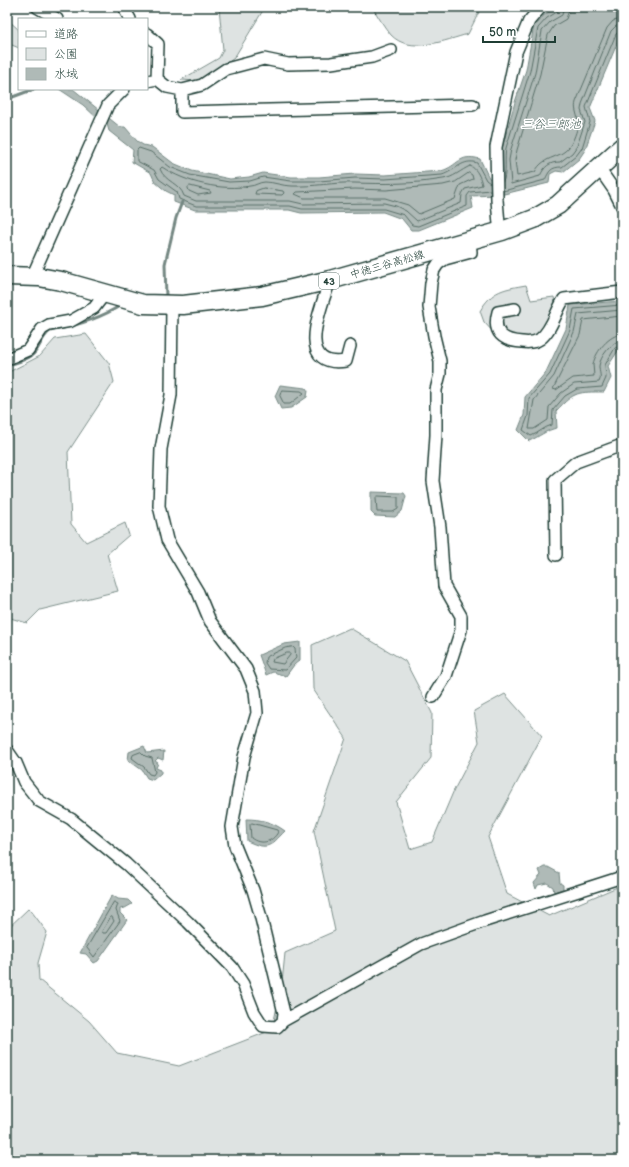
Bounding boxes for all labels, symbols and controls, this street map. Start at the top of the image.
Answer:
legend [18,18,148,90]
scale bar [483,18,555,44]
text: 50 m [489,25,516,40]
text: 道路 [54,27,78,42]
text: 公園 [54,47,78,62]
text: 水域 [54,67,78,82]
water label: 三谷三郎池 [521,117,582,132]
street label: 中徳三谷高松線 [348,248,426,281]
road number: 43 [319,273,339,289]

